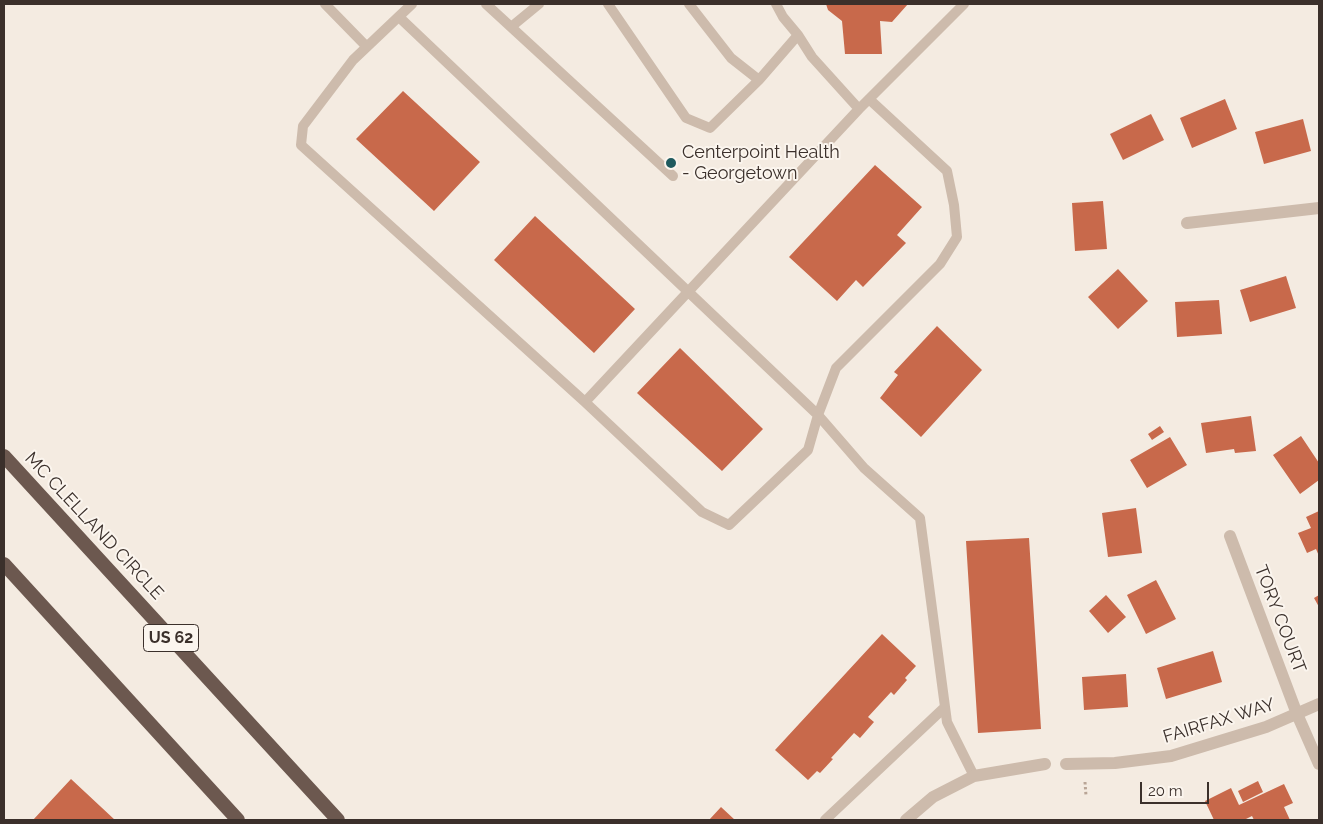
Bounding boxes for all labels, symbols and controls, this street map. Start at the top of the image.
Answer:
place label: Centerpoint Health - Georgetown [682,142,840,184]
marker: Centerpoint Health - Georgetown [664,156,678,170]
street label: MC CLELLAND CIRCLE [20,448,168,604]
street label: TORY COURT [1250,562,1310,676]
road number: US 62 [144,624,198,651]
street label: FAIRFAX WAY [1161,694,1277,748]
scale bar [1143,772,1212,804]
text: 20 m [1148,782,1183,800]

